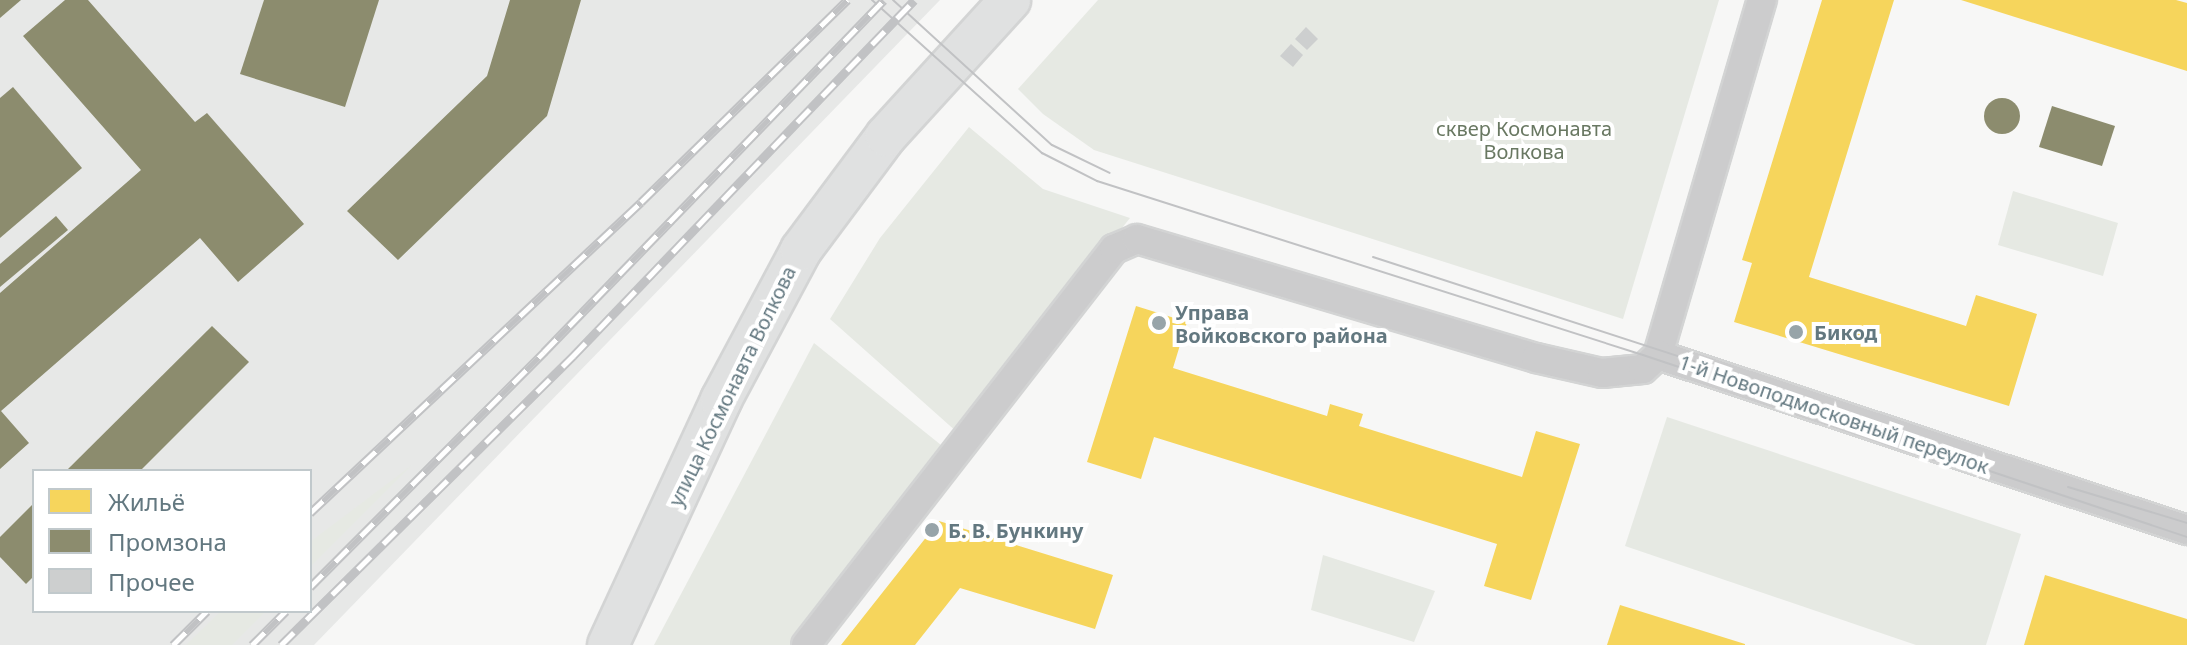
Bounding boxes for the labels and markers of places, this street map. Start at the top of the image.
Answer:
place label: Управа Войковского района [1175,300,1388,347]
marker: Управа Войковского района [1150,314,1168,332]
place label: Бикод [1814,320,1877,344]
marker: Бикод [1785,321,1807,343]
place label: Б. В. Бункину [948,518,1084,542]
marker: Б. В. Бункину [923,521,941,539]

